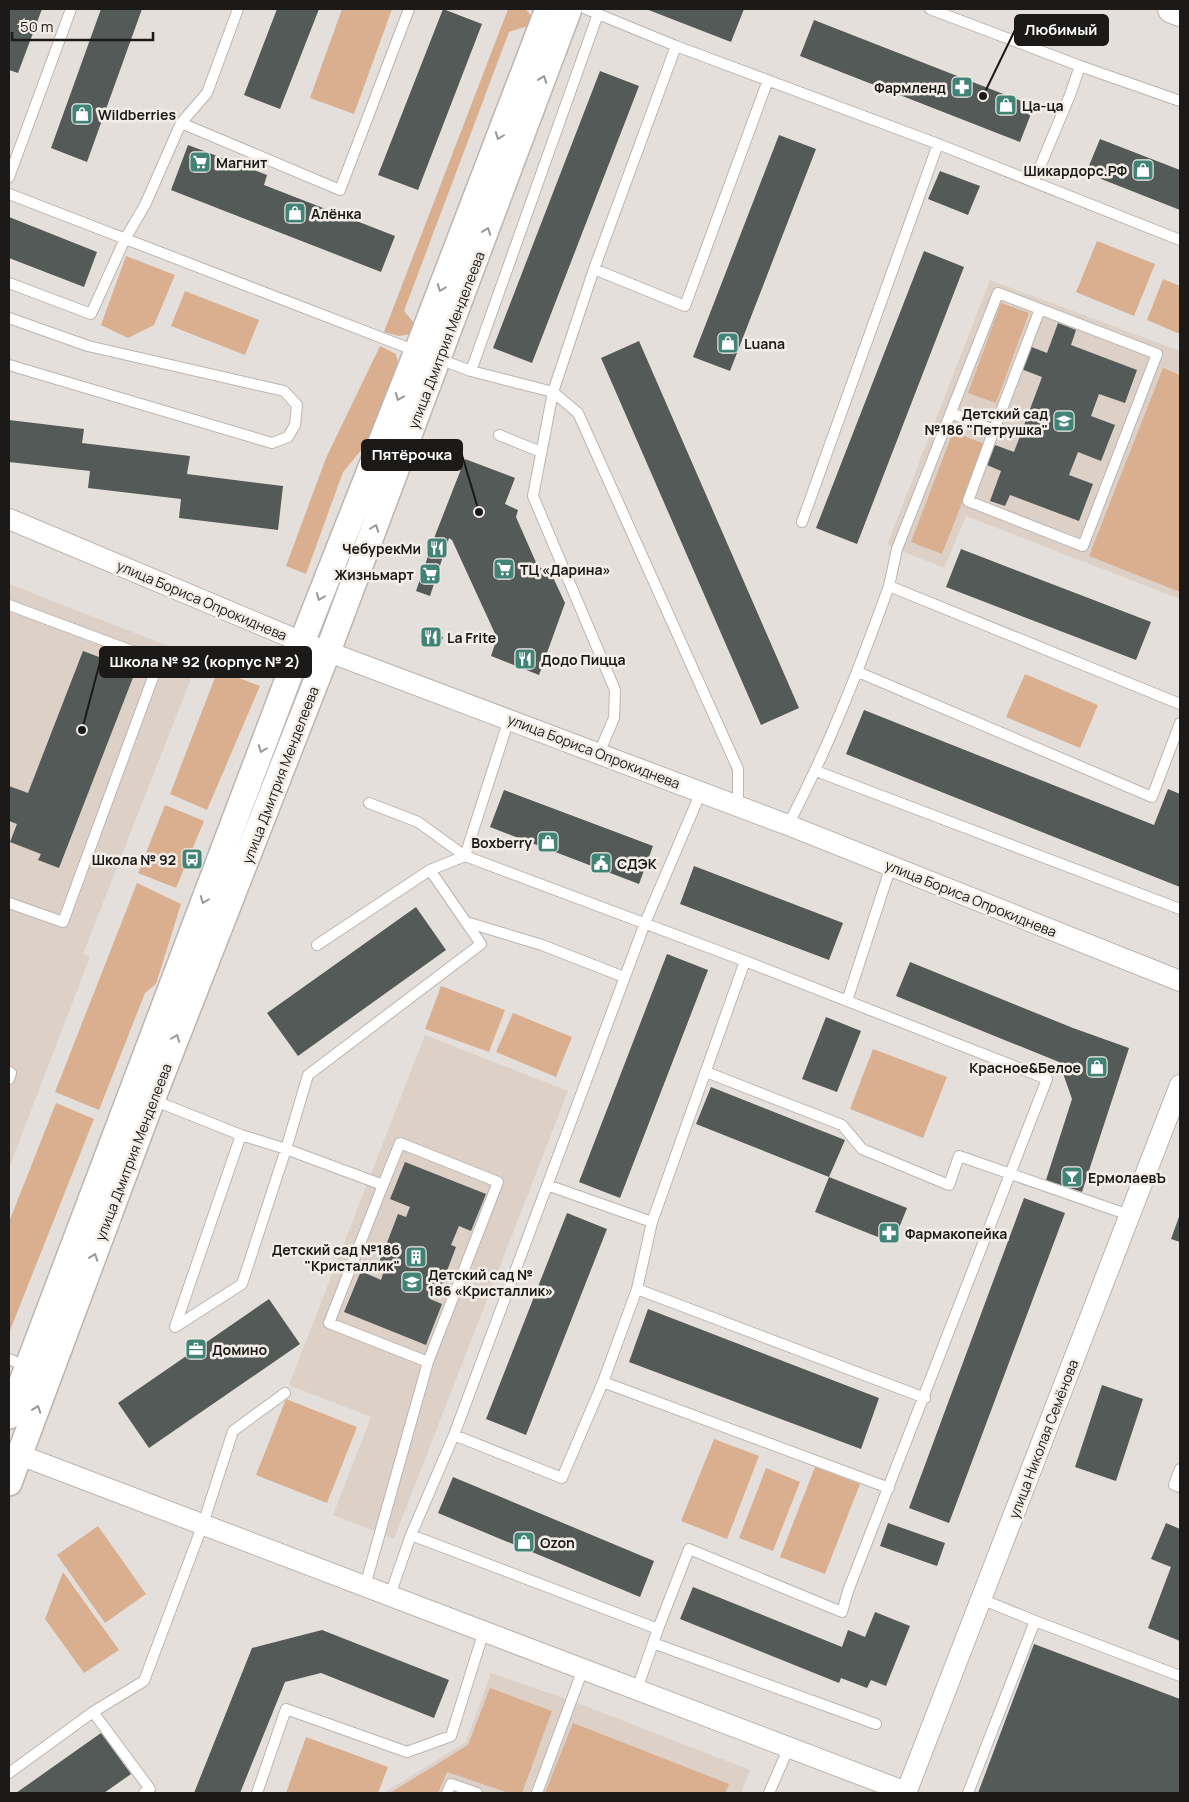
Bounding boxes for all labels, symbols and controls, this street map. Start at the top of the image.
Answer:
scale bar [12,10,154,42]
callout: Любимый [1015,15,1108,45]
text: 50 m [20,16,54,37]
text: Любимый [1025,19,1097,40]
one-way arrow [537,75,547,84]
pharmacy icon: Фармленд [950,75,974,99]
place label: Фармленд [874,78,946,97]
shop icon: Ца-ца [994,93,1018,117]
place label: Ца-ца [1022,96,1064,115]
shop icon: Wildberries [70,102,94,126]
place label: Wildberries [98,105,176,124]
one-way arrow [495,131,505,140]
supermarket icon: Магнит [188,150,212,174]
place label: Магнит [216,153,268,172]
shop icon: Шикардорс.РФ [1131,158,1155,182]
place label: Шикардорс.РФ [1024,161,1127,180]
shop icon: Алёнка [283,201,307,225]
place label: Алёнка [311,204,362,223]
one-way arrow [480,227,491,236]
street label: улица Дмитрия Менделеева [403,249,489,431]
one-way arrow [437,283,447,292]
shop icon: Luana [716,331,740,355]
place label: Luana [744,334,785,353]
one-way arrow [395,392,405,401]
place label: Детский сад №186 "Петрушка" [925,404,1048,439]
school or university icon: Детский сад №186 "Петрушка" [1052,409,1076,433]
callout: Пятёрочка [362,440,462,470]
text: Пятёрочка [372,444,452,465]
one-way arrow [369,524,379,533]
restaurant icon: ЧебурекМи [425,536,449,560]
place label: ЧебурекМи [342,539,421,558]
street label: улица Бориса Опрокиднева [114,555,290,645]
supermarket icon: ТЦ «Дарина» [492,557,516,581]
place label: ТЦ «Дарина» [520,560,611,579]
supermarket icon: Жизньмарт [418,562,442,586]
place label: Жизньмарт [334,565,415,584]
one-way arrow [316,592,326,601]
restaurant icon: La Frite [419,625,443,649]
place label: La Frite [447,628,496,647]
callout: Школа № 92 (корпус № 2) [100,647,311,677]
restaurant icon: Додо Пицца [513,647,537,671]
place label: Додо Пицца [541,650,625,669]
text: Школа № 92 (корпус № 2) [109,651,301,672]
street label: улица Дмитрия Менделеева [237,684,323,866]
street label: улица Бориса Опрокиднева [505,709,683,793]
one-way arrow [258,744,268,752]
shop icon: Boxberry [536,830,560,854]
place label: Boxberry [471,833,532,852]
bus stop icon: Школа № 92 [180,847,204,871]
place label: Школа № 92 [92,850,176,869]
public building icon: СДЭК [589,851,613,875]
place label: СДЭК [617,854,658,873]
street label: улица Бориса Опрокиднева [882,855,1060,941]
one-way arrow [200,896,210,904]
one-way arrow [170,1034,180,1043]
shop icon: Красное&Белое [1085,1055,1109,1079]
place label: Красное&Белое [969,1058,1081,1077]
street label: улица Дмитрия Менделеева [90,1061,176,1243]
bar icon: ЕрмолаевЪ [1060,1165,1084,1189]
place label: ЕрмолаевЪ [1088,1168,1166,1187]
pharmacy icon: Фармакопейка [877,1221,901,1245]
place label: Фармакопейка [905,1224,1007,1243]
place label: Детский сад №186 "Кристаллик" [272,1240,400,1275]
building icon: Детский сад №186 "Кристаллик" [404,1245,428,1269]
one-way arrow [88,1253,98,1262]
place label: Детский сад № 186 «Кристаллик» [428,1265,553,1300]
school or university icon: Детский сад № 186 «Кристаллик» [400,1270,424,1294]
office icon: Домино [184,1337,208,1361]
place label: Домино [212,1340,268,1359]
street label: улица Николая Семёнова [1004,1357,1082,1521]
one-way arrow [31,1405,41,1414]
shop icon: Ozon [512,1530,536,1554]
place label: Ozon [540,1533,575,1552]

